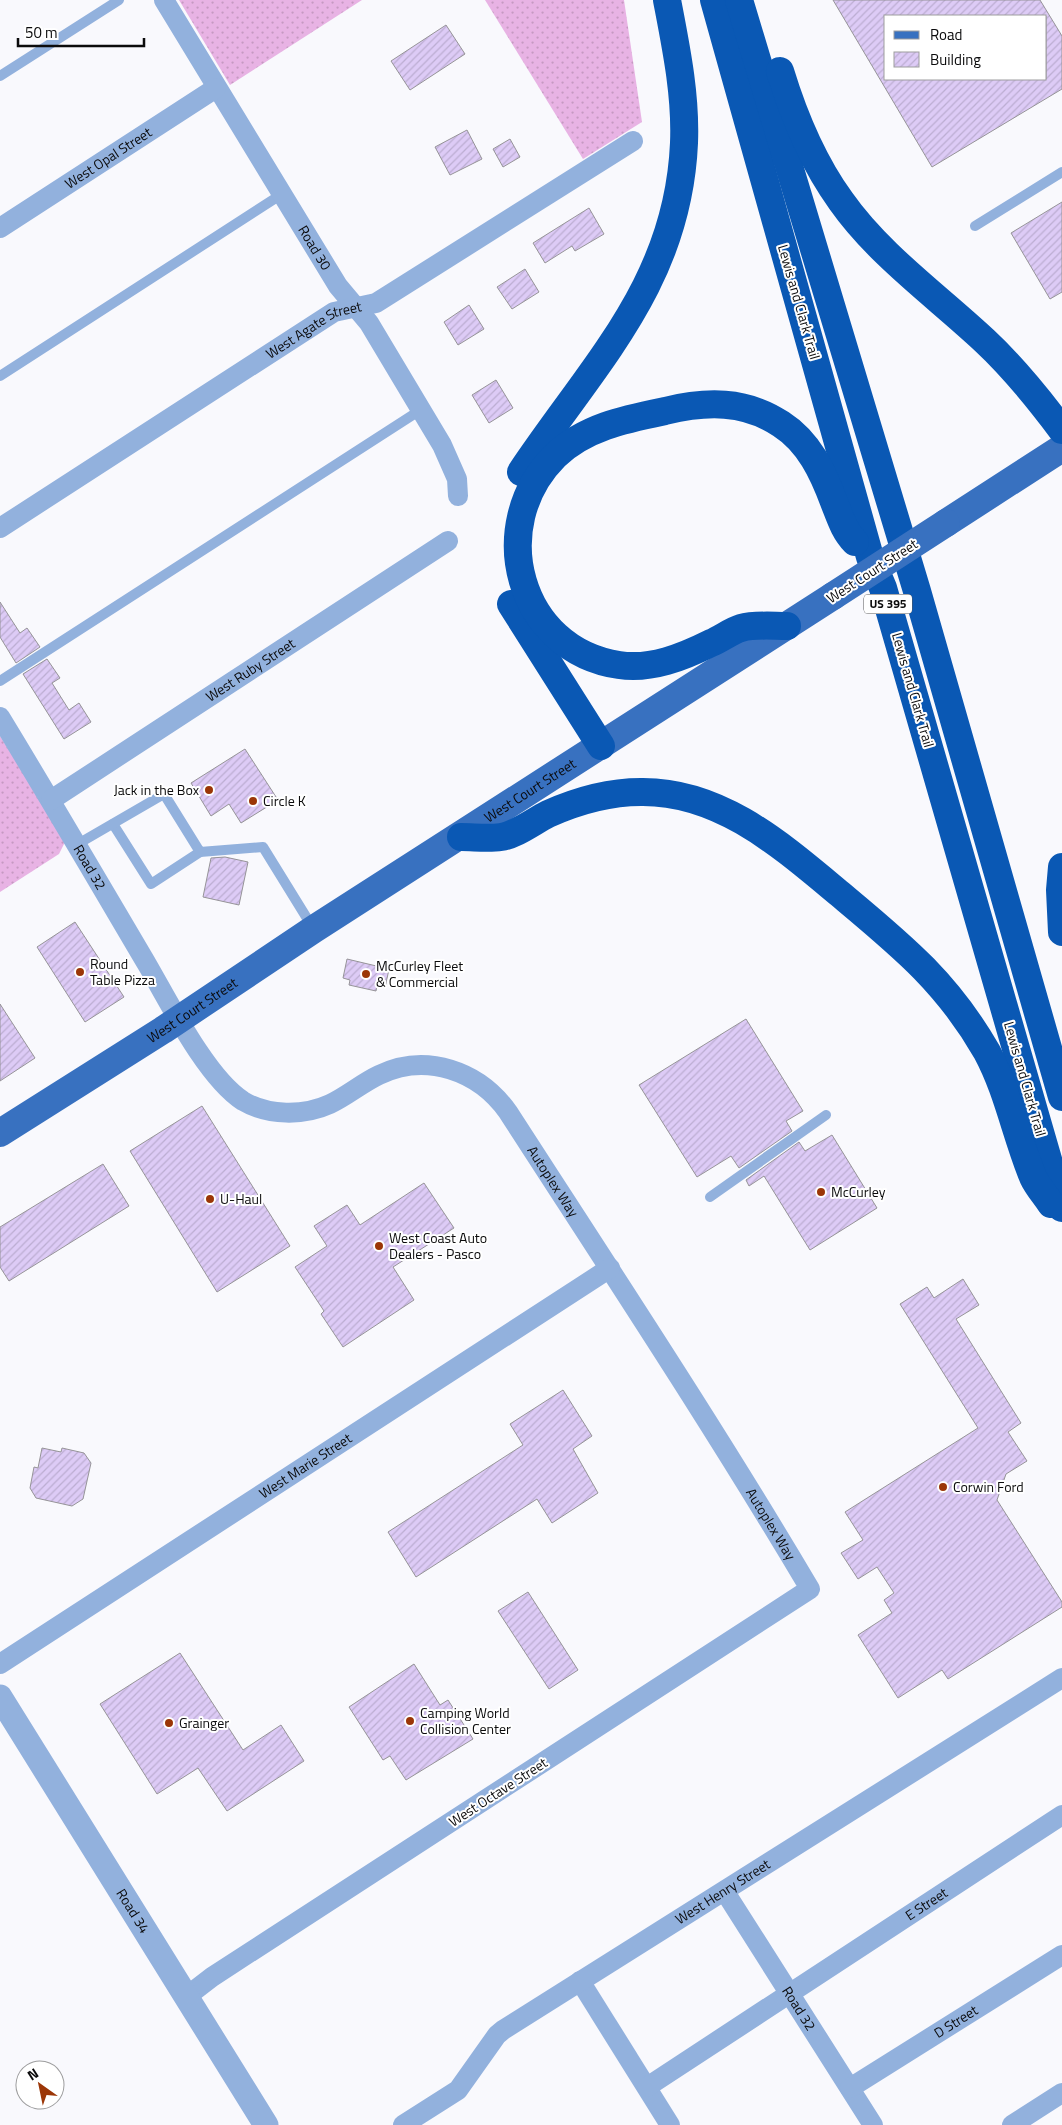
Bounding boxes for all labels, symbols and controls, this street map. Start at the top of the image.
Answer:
scale bar [18,15,144,47]
legend [884,15,1047,80]
text: 50 m [25,21,58,44]
text: Road [930,23,962,46]
text: Building [930,48,981,71]
street label: West Opal Street [60,121,156,193]
street label: Road 30 [293,221,337,274]
street label: Lewis and Clark Trail [773,242,826,362]
street label: West Agate Street [261,295,363,364]
street label: West Court Street [822,533,922,608]
road number: US 395 [864,594,912,614]
street label: Lewis and Clark Trail [887,630,940,750]
street label: West Ruby Street [201,633,299,706]
street label: West Court Street [480,753,580,827]
place label: Jack in the Box [114,779,200,800]
marker: Jack in the Box [203,784,215,796]
place label: Circle K [263,790,306,811]
marker: Circle K [247,795,259,807]
street label: Road 32 [69,840,112,893]
place label: Round Table Pizza [90,953,155,990]
place label: McCurley Fleet & Commercial [376,955,463,992]
marker: Round Table Pizza [74,966,86,978]
marker: McCurley Fleet & Commercial [360,968,372,980]
street label: West Court Street [142,972,242,1048]
street label: Lewis and Clark Trail [999,1019,1052,1139]
street label: Autoplex Way [523,1141,584,1221]
place label: McCurley [831,1181,886,1202]
marker: McCurley [815,1186,827,1198]
place label: U-Haul [220,1188,262,1209]
marker: U-Haul [204,1193,216,1205]
place label: West Coast Auto Dealers - Pasco [389,1227,487,1264]
marker: West Coast Auto Dealers - Pasco [373,1240,385,1252]
street label: West Marie Street [255,1427,356,1503]
place label: Corwin Ford [953,1476,1024,1497]
marker: Corwin Ford [937,1481,949,1493]
street label: Autoplex Way [741,1484,801,1564]
place label: Camping World Collision Center [420,1702,511,1739]
place label: Grainger [179,1712,229,1733]
marker: Camping World Collision Center [404,1715,416,1727]
marker: Grainger [163,1717,175,1729]
street label: West Octave Street [444,1752,551,1831]
street label: West Henry Street [671,1853,774,1929]
street label: E Street [901,1882,952,1925]
street label: Road 34 [112,1884,155,1937]
street label: Road 32 [777,1982,821,2035]
street label: D Street [930,1999,982,2043]
north arrow [15,2060,65,2110]
text: N [23,2062,42,2085]

